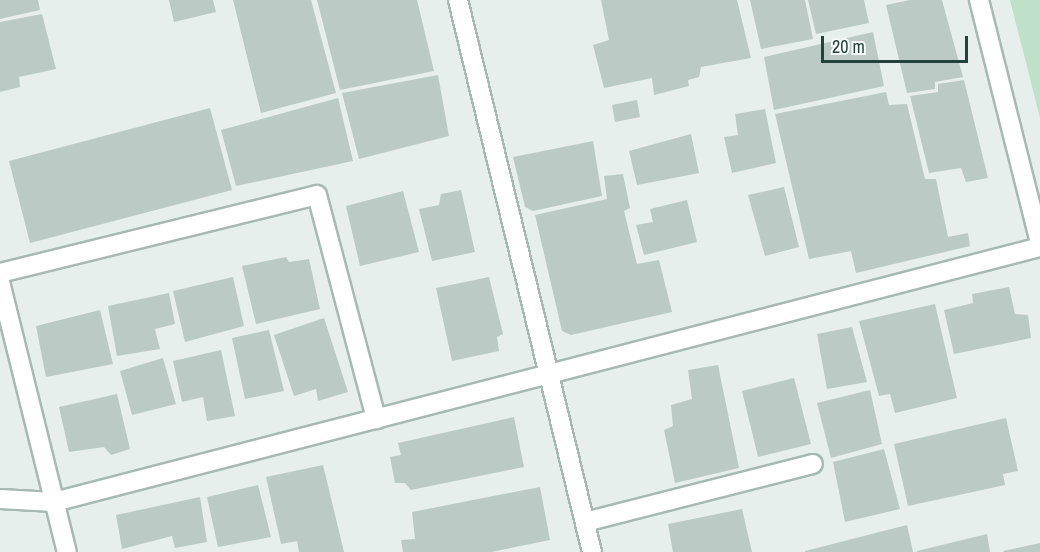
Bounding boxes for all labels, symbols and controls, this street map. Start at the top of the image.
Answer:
scale bar [824,24,971,62]
text: 20 m [832,34,865,59]

